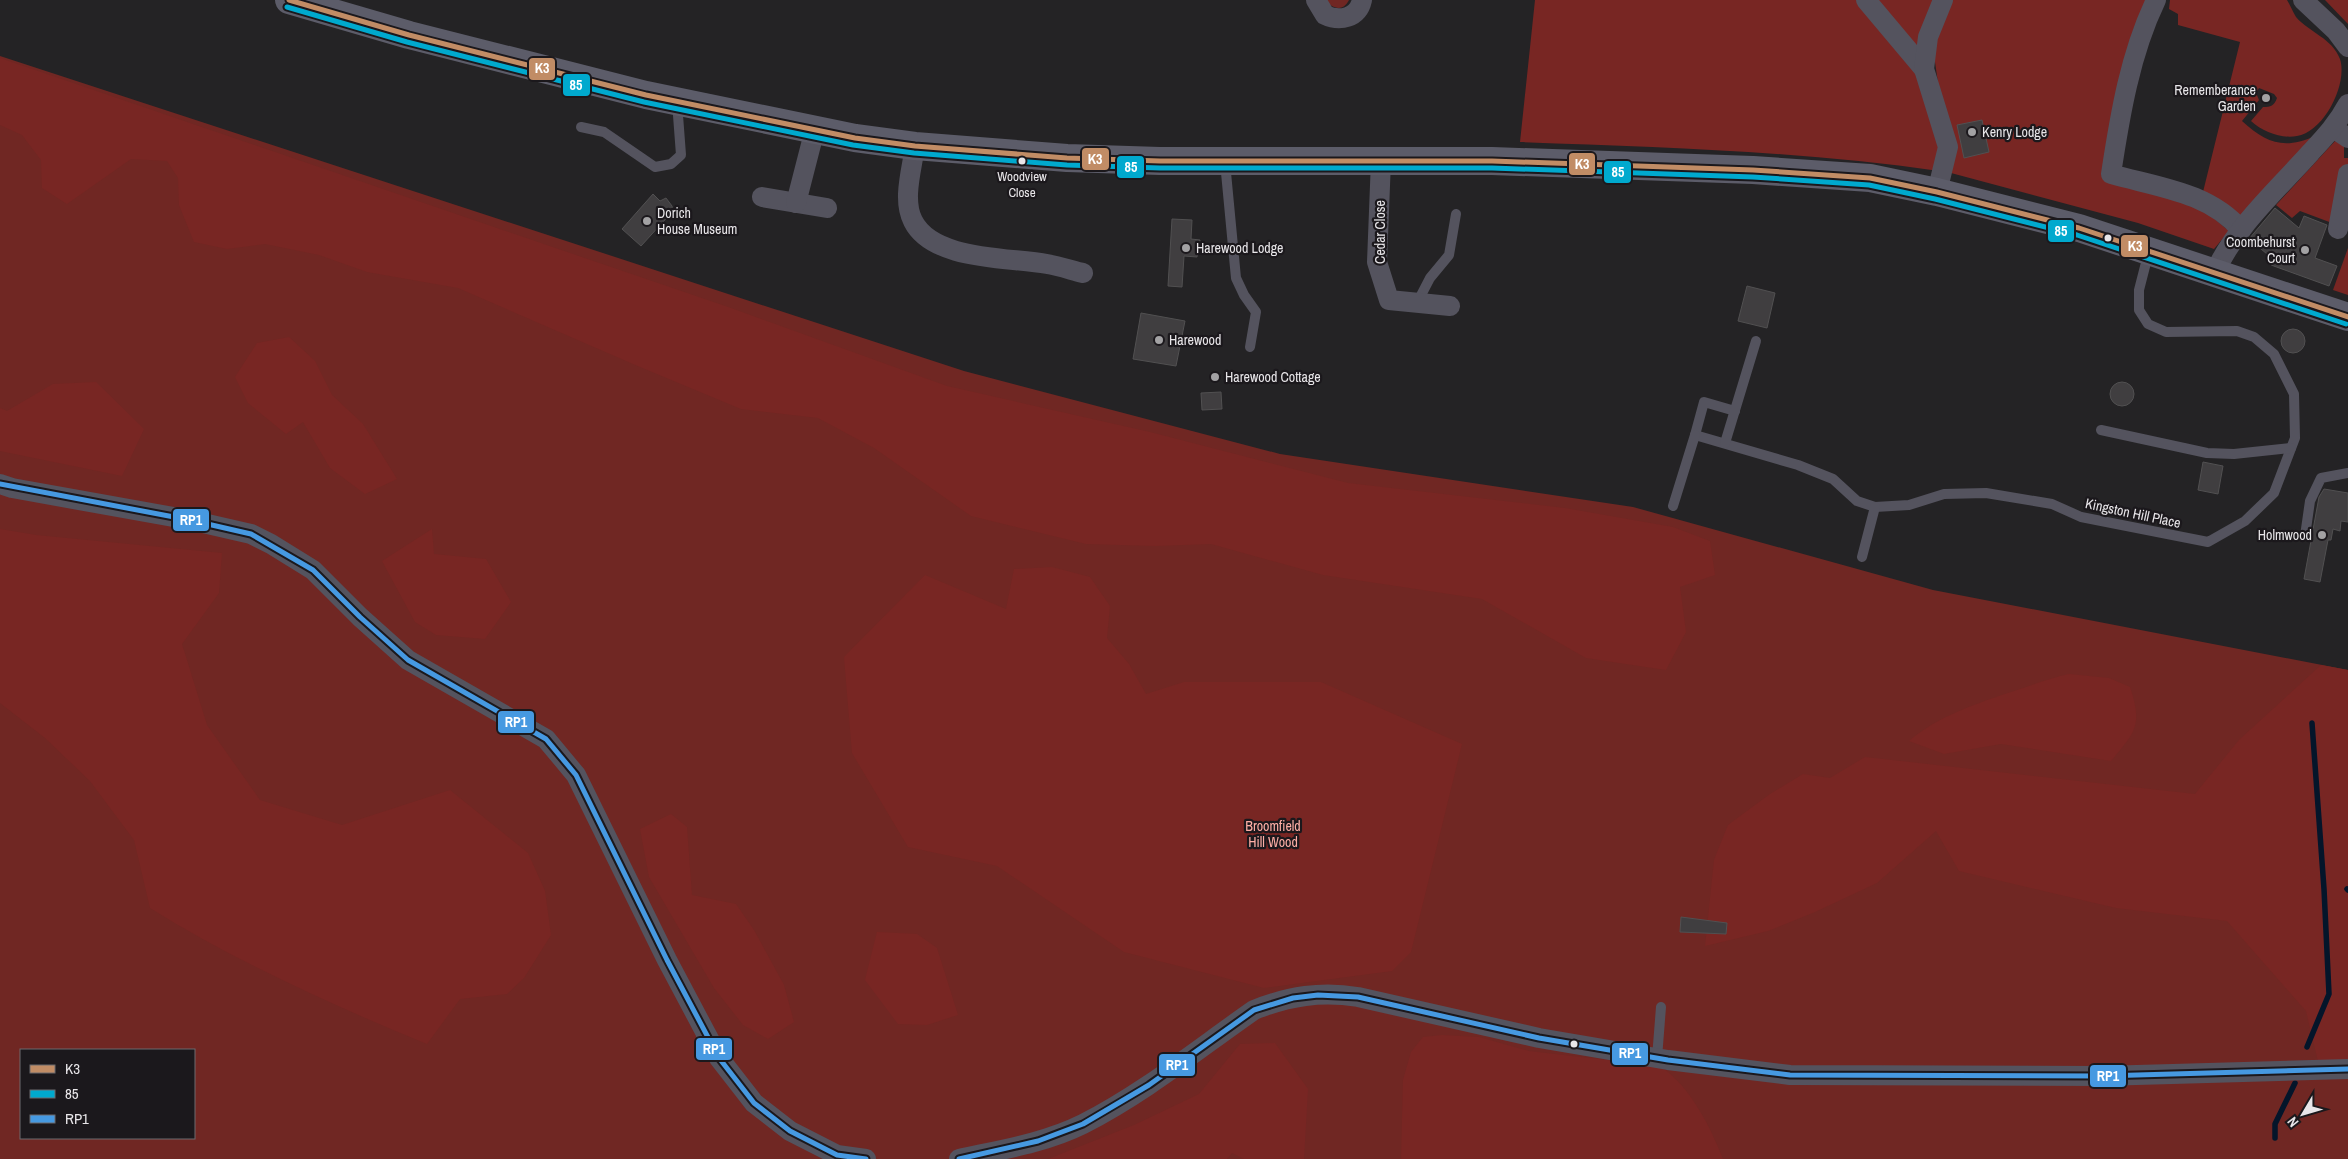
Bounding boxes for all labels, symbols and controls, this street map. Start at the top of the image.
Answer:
line badge: K3 [528,57,556,81]
text: K3 [535,59,549,77]
line badge: 85 [562,73,591,97]
text: 85 [570,76,583,94]
place label: Rememberance Garden [2174,81,2256,115]
marker: Rememberance Garden [2260,92,2272,104]
place label: Kenry Lodge [1982,123,2047,141]
marker: Kenry Lodge [1966,126,1978,138]
line badge: K3 [1081,147,1110,171]
text: K3 [1088,150,1102,168]
line badge: K3 [1568,152,1596,176]
line badge: 85 [1116,155,1145,179]
text: K3 [1575,155,1589,173]
marker: Woodview Close [1017,156,1027,166]
text: 85 [1125,158,1138,176]
line badge: 85 [1603,160,1632,184]
text: 85 [1612,163,1625,181]
place label: Woodview Close [997,168,1047,201]
street label: Cedar Close [1371,200,1389,264]
place label: Dorich House Museum [657,204,737,238]
marker: Dorich House Museum [641,215,653,227]
line badge: 85 [2047,219,2075,243]
text: 85 [2055,222,2068,240]
unlabelled marker [2103,233,2113,243]
place label: Coombehurst Court [2226,233,2295,267]
line badge: K3 [2120,234,2149,258]
text: K3 [2128,237,2142,255]
place label: Harewood Lodge [1196,239,1283,257]
marker: Harewood Lodge [1180,242,1192,254]
marker: Coombehurst Court [2299,244,2311,256]
place label: Harewood [1169,331,1221,349]
marker: Harewood [1153,334,1165,346]
place label: Harewood Cottage [1225,368,1321,386]
marker: Harewood Cottage [1209,371,1221,383]
street label: Kingston Hill Place [2084,494,2182,532]
line badge: RP1 [172,508,210,532]
text: RP1 [180,511,203,529]
place label: Holmwood [2258,526,2312,544]
marker: Holmwood [2316,529,2328,541]
line badge: RP1 [497,710,535,734]
text: RP1 [505,713,528,731]
park label: Broomfield Hill Wood [1245,817,1301,851]
line badge: RP1 [695,1037,733,1061]
unlabelled marker [1569,1039,1579,1049]
text: RP1 [703,1040,726,1058]
line badge: RP1 [1611,1042,1649,1066]
text: RP1 [1619,1044,1642,1062]
legend [20,1049,195,1139]
line badge: RP1 [1158,1053,1196,1077]
text: RP1 [1166,1056,1189,1074]
text: K3 [65,1058,80,1079]
line badge: RP1 [2089,1064,2127,1088]
text: RP1 [2097,1067,2120,1085]
text: 85 [65,1083,79,1104]
north arrow [2278,1089,2328,1139]
text: RP1 [65,1108,89,1129]
text: N [2283,1113,2302,1131]

